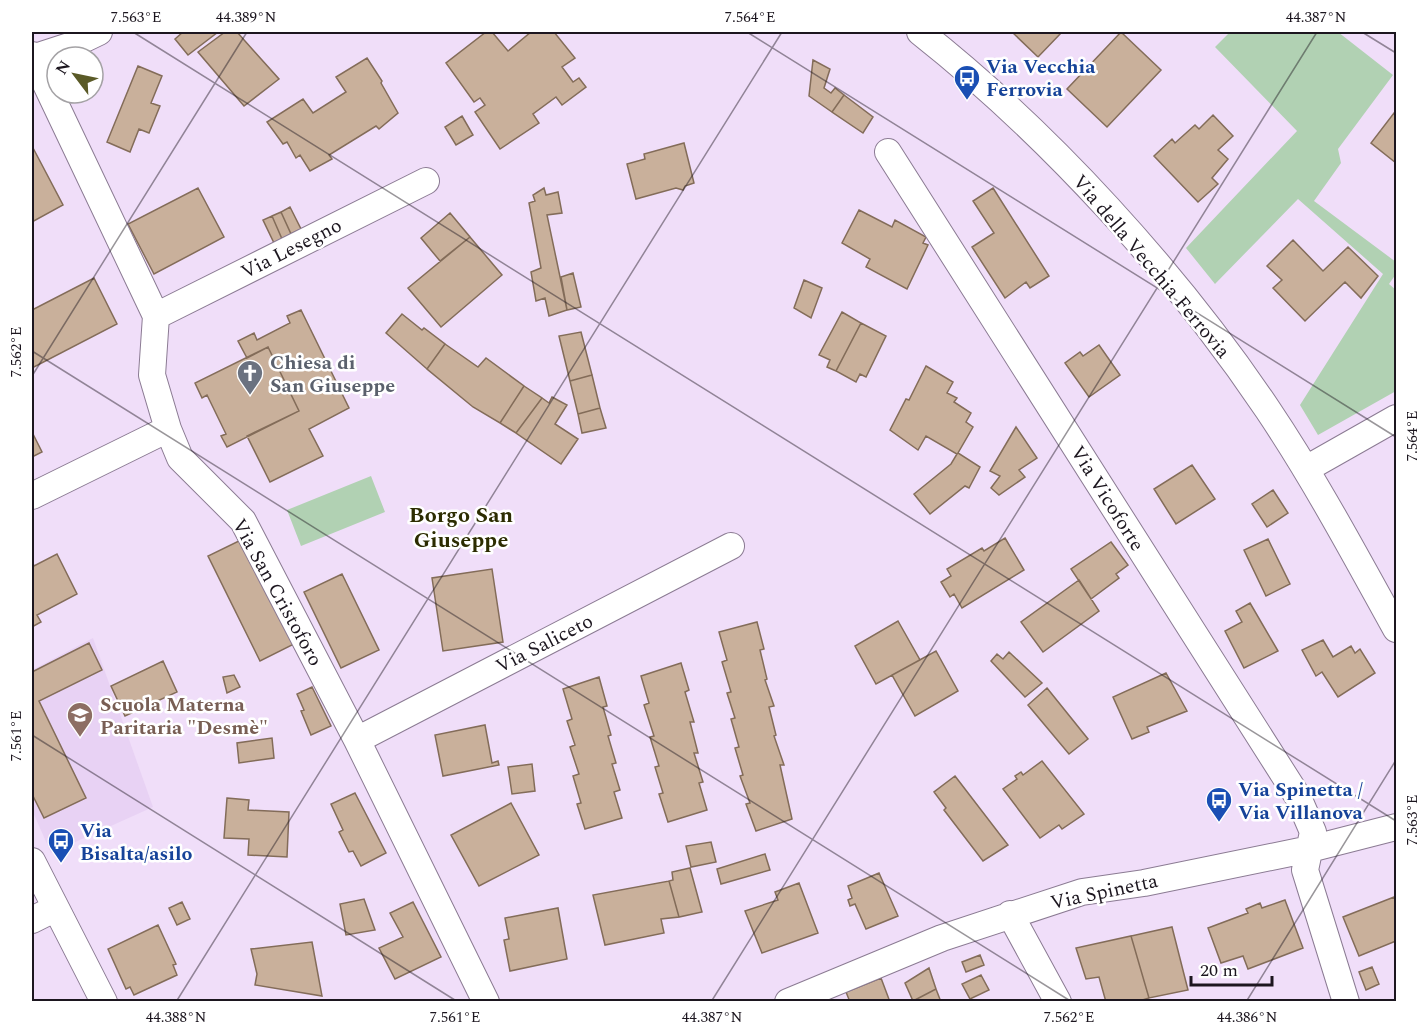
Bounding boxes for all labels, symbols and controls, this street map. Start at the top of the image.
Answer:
text: 7.563°E [110,6,162,29]
text: 44.389°N [216,6,276,29]
text: 7.564°E [724,6,776,29]
text: 44.387°N [1286,6,1346,29]
north arrow [45,45,105,105]
place label: Via Vecchia Ferrovia [986,52,1096,105]
text: N [49,56,77,79]
bus stop icon: Via Vecchia Ferrovia [952,63,982,101]
street label: Via della Vecchia Ferrovia [1065,168,1237,365]
street label: Via Lesegno [236,211,347,287]
text: 7.562°E [5,326,28,378]
place label: Chiesa di San Giuseppe [270,348,395,401]
church icon: Chiesa di San Giuseppe [235,358,265,396]
text: 7.564°E [1401,410,1424,462]
street label: Via Vicoforte [1063,440,1152,557]
district label: Borgo San Giuseppe [409,499,514,557]
street label: Via San Cristoforo [224,513,330,672]
street label: Via Saliceto [490,607,598,681]
place label: Scuola Materna Paritaria "Desmè" [100,690,268,743]
school or university icon: Scuola Materna Paritaria "Desmè" [65,700,95,738]
text: 7.561°E [5,710,28,762]
place label: Via Spinetta / Via Villanova [1238,775,1364,828]
bus stop icon: Via Spinetta / Via Villanova [1204,785,1234,823]
text: 7.563°E [1401,794,1424,846]
place label: Via Bisalta/asilo [80,816,192,869]
bus stop icon: Via Bisalta/asilo [46,826,76,864]
street label: Via Spinetta [1048,866,1161,918]
scale bar [1191,949,1272,987]
text: 20 m [1200,957,1238,984]
text: 44.388°N [146,1006,206,1029]
text: 7.561°E [429,1006,481,1029]
text: 44.387°N [682,1006,742,1029]
text: 7.562°E [1043,1006,1095,1029]
text: 44.386°N [1217,1006,1277,1029]

